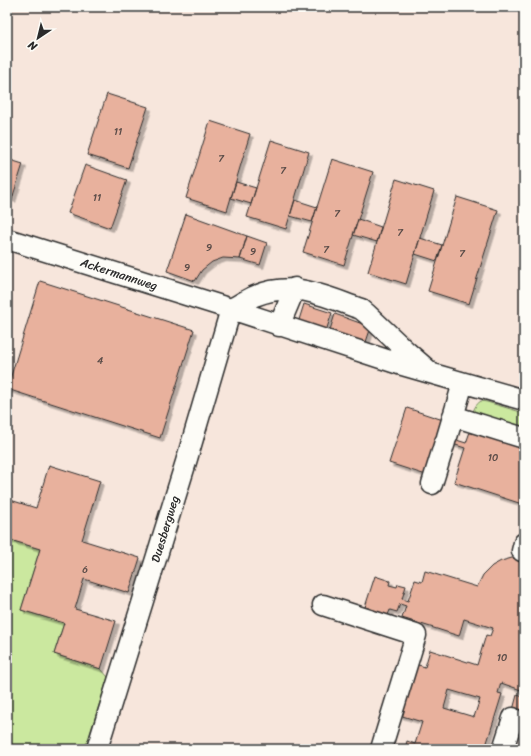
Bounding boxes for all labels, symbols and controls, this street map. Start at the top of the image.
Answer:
north arrow [18,18,58,58]
text: N [24,36,42,56]
house number: 11 [114,123,122,141]
house number: 7 [218,150,225,168]
house number: 7 [280,162,287,180]
house number: 11 [93,189,101,207]
house number: 7 [334,205,341,223]
house number: 7 [397,224,404,242]
house number: 9 [206,239,212,257]
house number: 7 [323,241,330,259]
house number: 9 [250,243,256,261]
house number: 7 [459,245,466,263]
street label: Ackermannweg [77,251,160,297]
house number: 9 [184,259,190,277]
house number: 4 [97,352,103,370]
house number: 10 [488,449,498,467]
street label: Duesbergweg [144,493,186,565]
house number: 6 [82,561,88,579]
house number: 10 [497,649,507,667]

